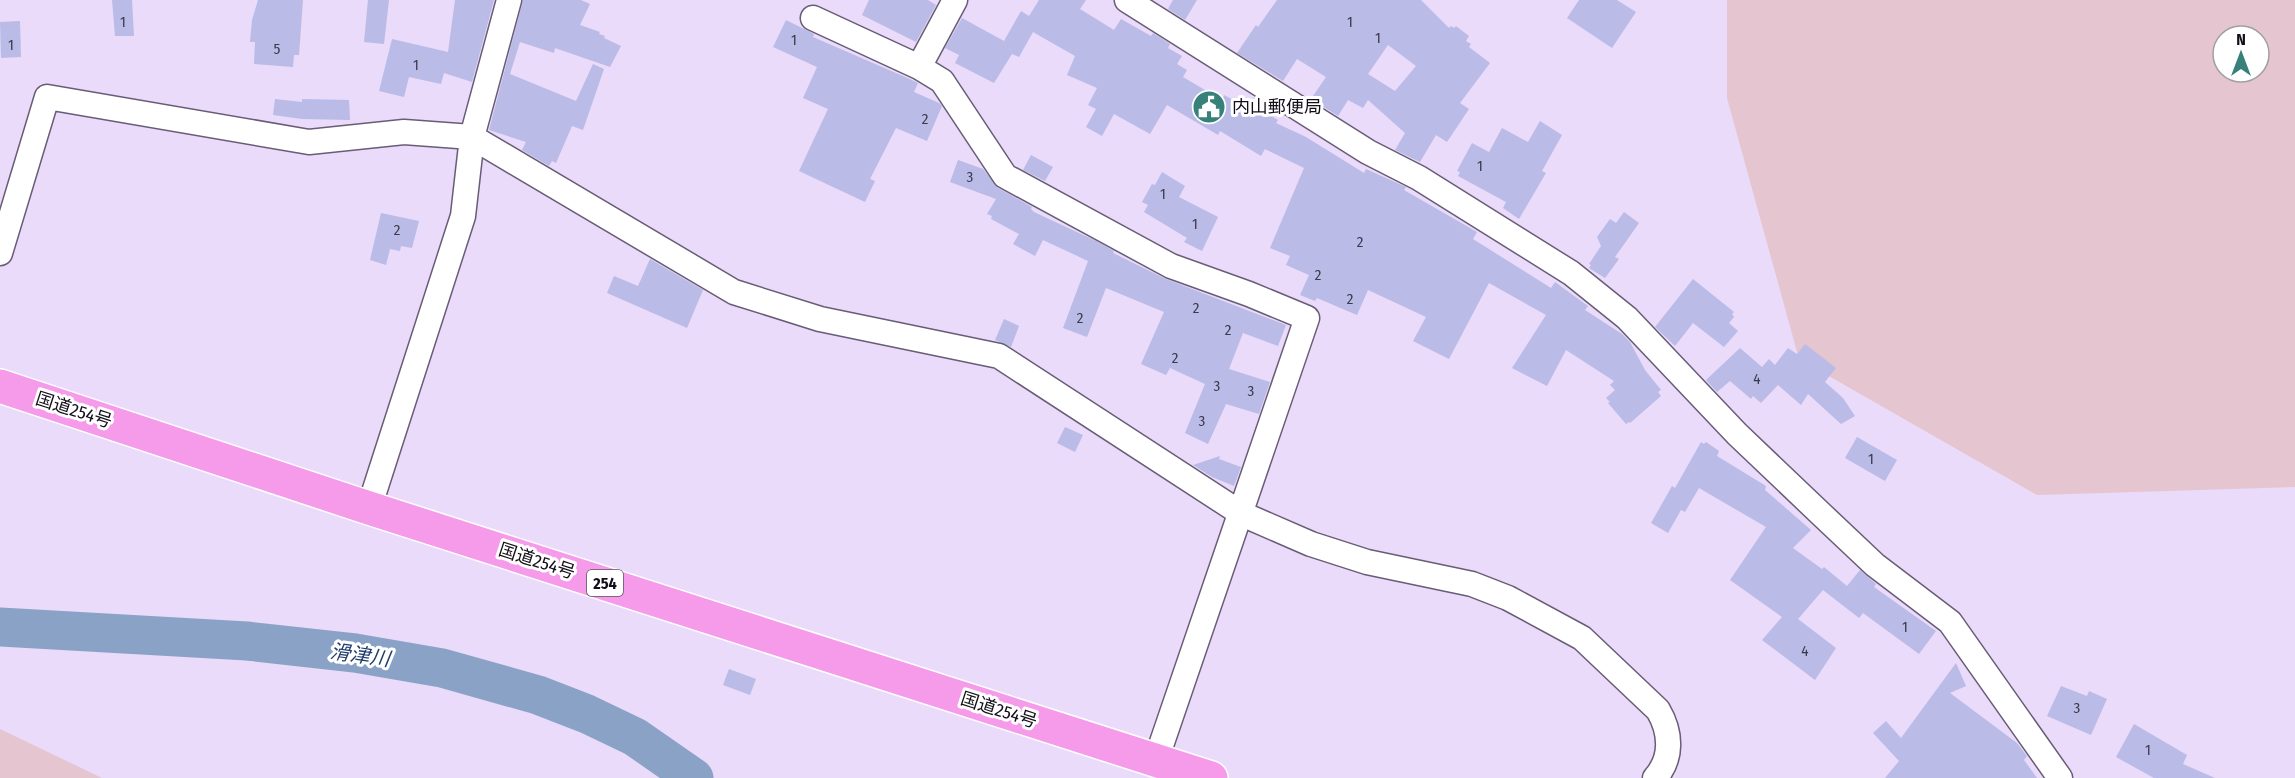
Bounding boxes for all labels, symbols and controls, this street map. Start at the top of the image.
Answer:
house number: 1 [120,13,126,31]
house number: 1 [1347,13,1353,31]
north arrow [2211,24,2271,84]
house number: 1 [1375,29,1381,47]
text: N [2236,30,2246,49]
house number: 1 [791,31,797,49]
house number: 1 [8,36,14,54]
house number: 5 [274,40,281,58]
house number: 1 [413,56,419,74]
public building icon: 内山郵便局 [1191,89,1227,125]
place label: 内山郵便局 [1232,96,1322,118]
house number: 2 [922,110,929,128]
house number: 1 [1477,157,1483,175]
house number: 3 [967,168,974,186]
house number: 1 [1160,185,1166,203]
house number: 1 [1192,215,1198,233]
house number: 2 [394,221,401,239]
house number: 2 [1357,233,1364,251]
house number: 2 [1315,266,1322,284]
house number: 2 [1347,290,1354,308]
house number: 2 [1193,299,1200,317]
house number: 2 [1077,309,1084,327]
house number: 2 [1225,321,1232,339]
house number: 2 [1172,349,1179,367]
house number: 4 [1753,370,1761,388]
house number: 3 [1214,377,1221,395]
house number: 3 [1248,382,1255,400]
street label: 国道254号 [33,387,115,433]
house number: 3 [1199,412,1206,430]
house number: 1 [1868,450,1874,468]
street label: 国道254号 [496,538,578,584]
road number: 254 [587,570,623,596]
house number: 1 [1902,618,1908,636]
water label: 滑津川 [329,639,393,671]
house number: 4 [1801,642,1809,660]
street label: 国道254号 [958,687,1040,733]
house number: 3 [2074,699,2081,717]
house number: 1 [2145,741,2151,759]

